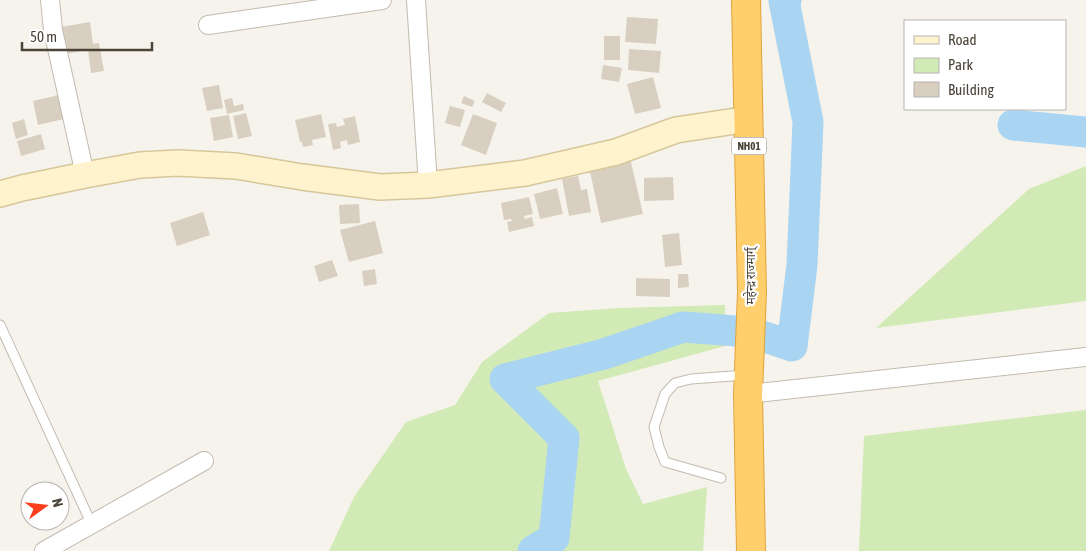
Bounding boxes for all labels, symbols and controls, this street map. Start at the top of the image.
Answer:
scale bar [22,20,152,52]
legend [904,20,1066,110]
text: 50 m [30,28,57,45]
text: Road [948,31,977,48]
text: Park [948,56,973,73]
text: Building [948,81,994,98]
road number: NH01 [732,138,766,154]
street label: महेन्द्र राज्मार्ग् [743,245,758,305]
north arrow [20,481,70,531]
text: N [49,497,66,509]

